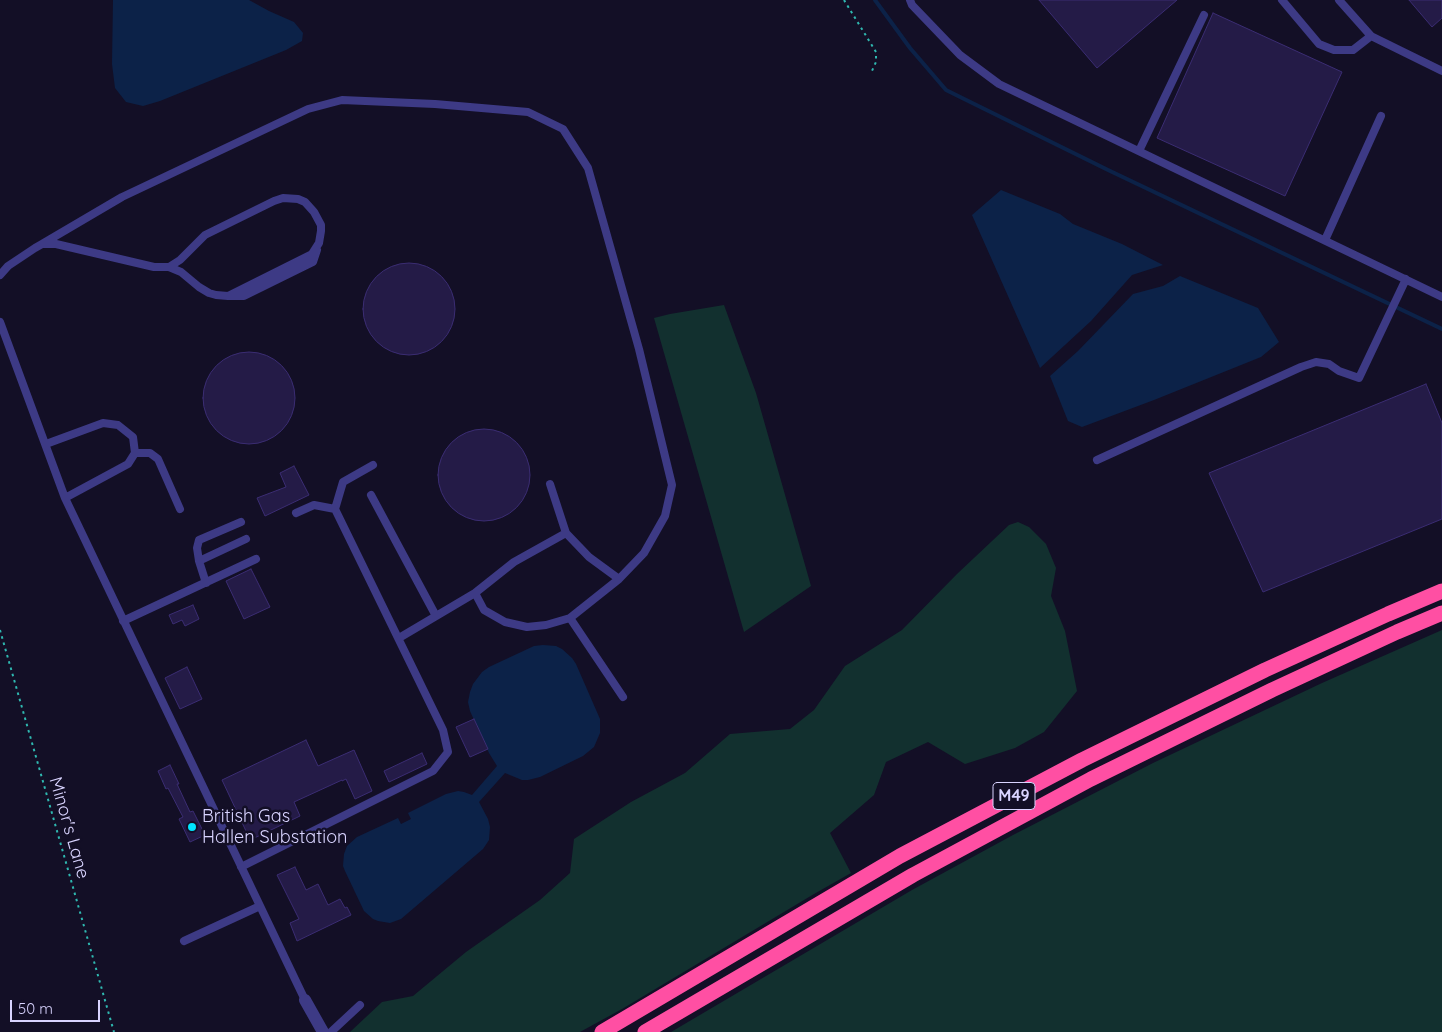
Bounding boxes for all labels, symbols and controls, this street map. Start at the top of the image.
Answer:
street label: Minor's Lane [44,775,94,881]
road number: M49 [993,782,1035,809]
place label: British Gas Hallen Substation [202,806,347,849]
marker: British Gas Hallen Substation [186,821,198,833]
scale bar [12,990,102,1022]
text: 50 m [18,999,53,1018]

